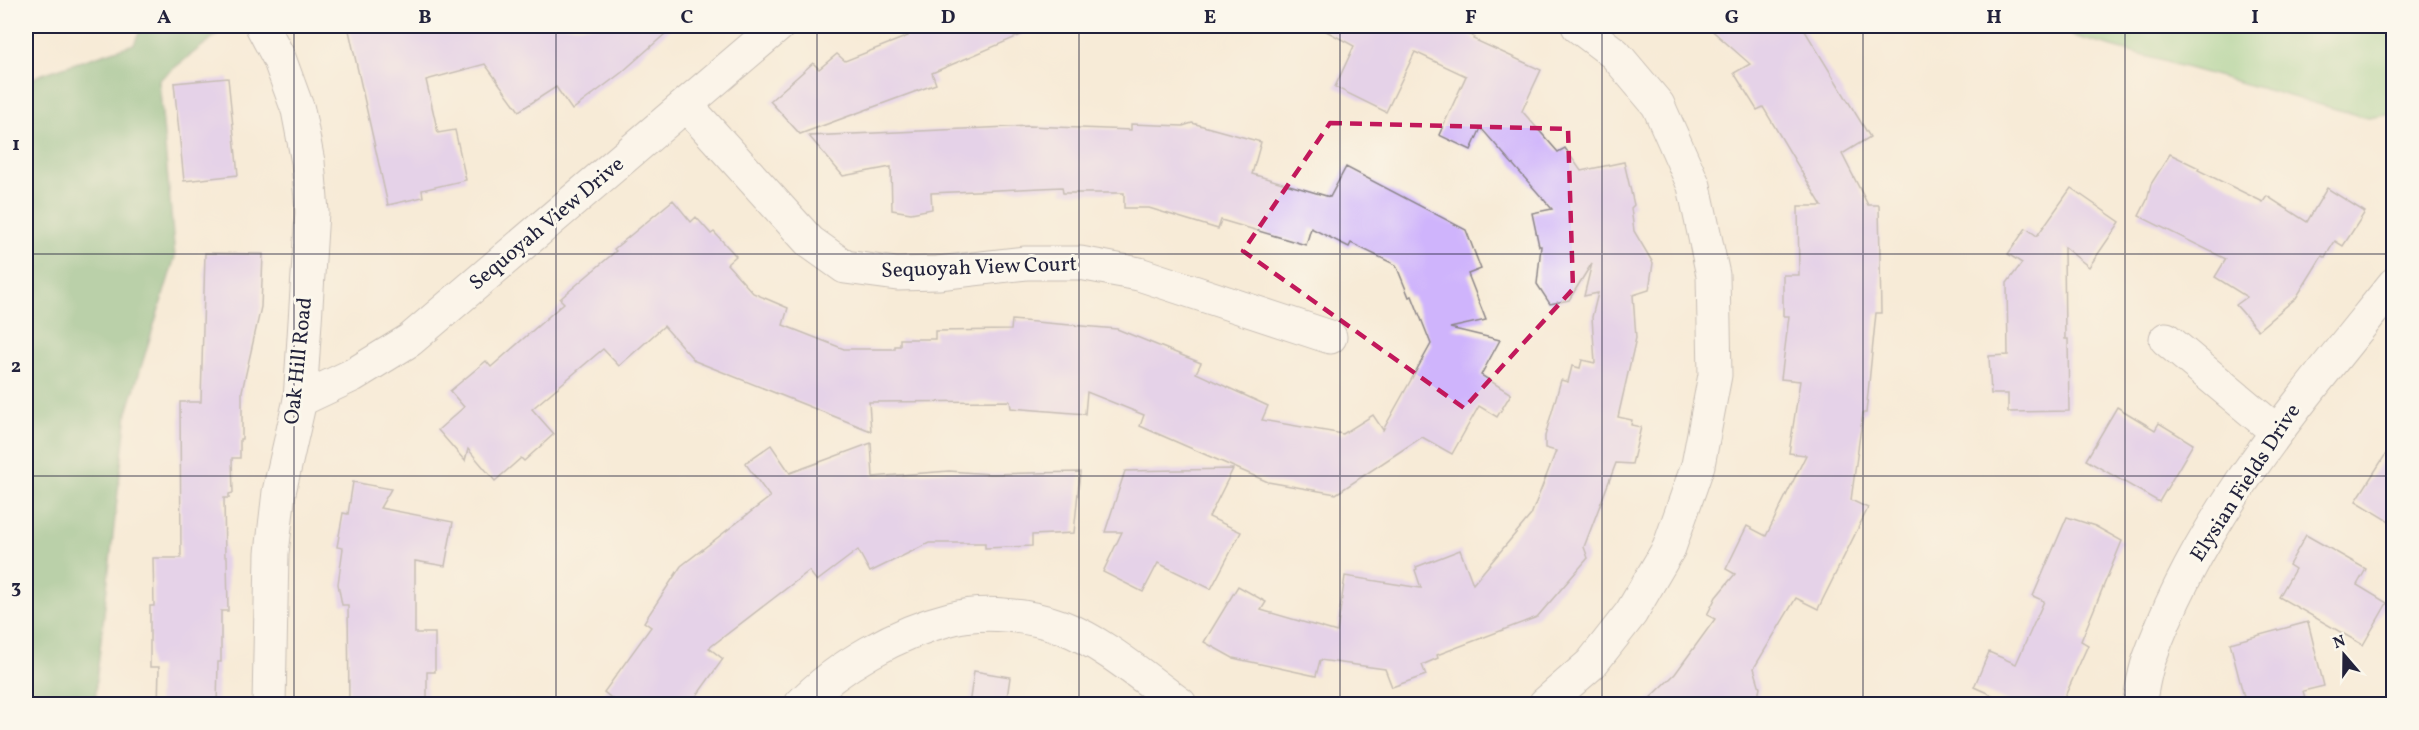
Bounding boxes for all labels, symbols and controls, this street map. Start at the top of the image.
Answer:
text: A [157,4,171,32]
text: B [418,4,432,32]
text: C [681,4,694,32]
text: D [941,4,955,32]
text: E [1204,4,1216,32]
text: F [1465,4,1477,32]
text: G [1725,4,1739,32]
text: H [1986,4,2002,32]
text: I [2251,4,2259,32]
text: 1 [12,131,20,159]
street label: Sequoyah View Drive [463,150,631,298]
street label: Sequoyah View Court [881,250,1077,286]
street label: Oak Hill Road [278,296,320,426]
text: 2 [11,353,21,381]
street label: Elysian Fields Drive [2184,398,2308,568]
text: 3 [11,574,21,602]
north arrow [2314,625,2374,685]
text: N [2330,630,2349,655]

